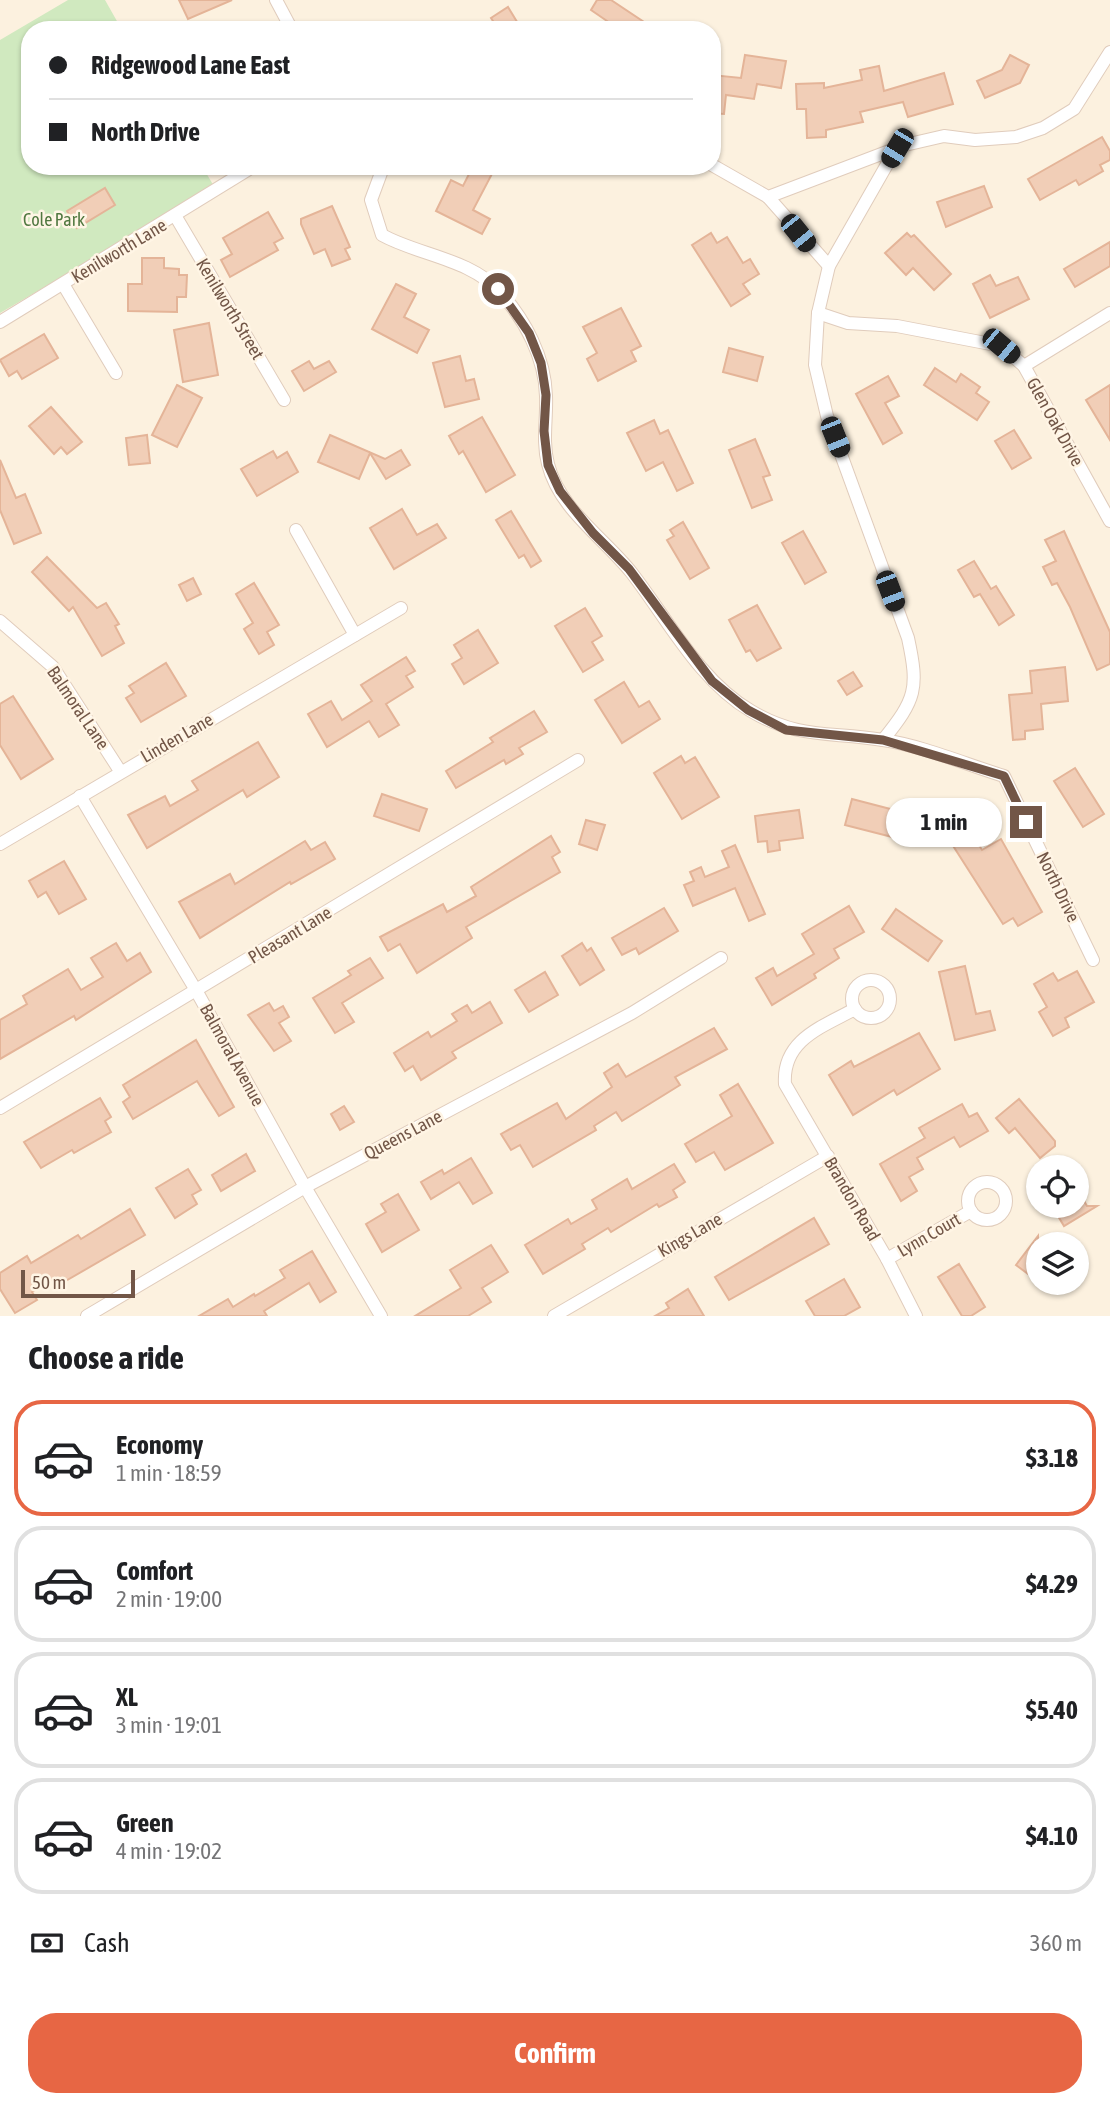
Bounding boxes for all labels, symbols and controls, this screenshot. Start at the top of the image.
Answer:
text: Ridgewood Lane East [91,50,290,80]
text: North Drive [91,117,200,147]
car [878,125,917,171]
park label: Cole Park [23,209,85,230]
car [777,210,820,256]
street label: Kenilworth Lane [68,214,170,287]
street label: Kenilworth Street [192,254,269,363]
route start [482,273,514,305]
car [979,324,1024,368]
street label: Glen Oak Drive [1023,374,1088,470]
car [818,414,853,460]
car [873,568,908,614]
street label: Balmoral Lane [43,662,114,753]
street label: Linden Lane [137,708,217,767]
callout: 1 min [886,798,1002,846]
route end [1010,806,1042,838]
text: 1 min [921,809,967,835]
street label: North Drive [1032,848,1084,925]
street label: Pleasant Lane [244,902,335,968]
street label: Balmoral Avenue [196,1000,269,1109]
street label: Queens Lane [360,1105,445,1164]
street label: Brandon Road [820,1153,885,1244]
map controls [1026,1155,1089,1295]
button: locate [1026,1155,1089,1218]
street label: Kings Lane [654,1208,726,1261]
street label: Lynn Court [893,1208,964,1261]
button: layers [1026,1232,1089,1295]
scale bar [21,1267,135,1299]
text: 50 m [32,1271,66,1293]
text: Choose a ride [28,1339,184,1376]
icon: car [32,1427,95,1490]
text: Economy [116,1430,203,1460]
text: $3.18 [1026,1443,1078,1473]
text: 1 min · 18:59 [116,1460,222,1486]
icon: car [32,1553,95,1616]
text: Comfort [116,1556,193,1586]
text: $4.29 [1026,1569,1078,1599]
text: 2 min · 19:00 [116,1586,222,1612]
icon: car [32,1679,95,1742]
text: XL [116,1682,138,1712]
text: $5.40 [1026,1695,1078,1725]
text: 3 min · 19:01 [116,1712,222,1738]
icon: car [32,1805,95,1868]
text: Green [116,1808,174,1838]
text: $4.10 [1026,1821,1078,1851]
text: 4 min · 19:02 [116,1838,222,1864]
icon: cash [28,1924,66,1962]
text: Cash [84,1928,130,1958]
text: 360 m [1030,1930,1082,1956]
button: Confirm [28,2013,1082,2093]

